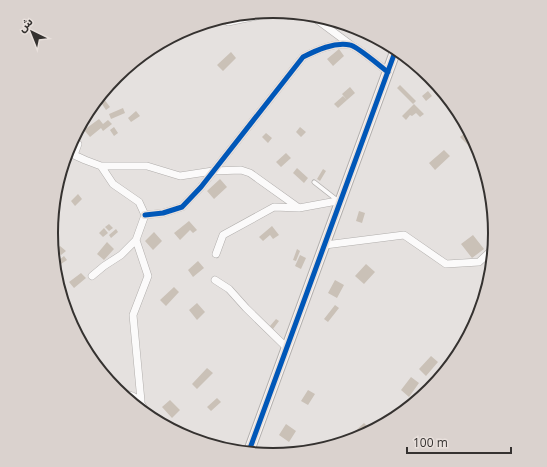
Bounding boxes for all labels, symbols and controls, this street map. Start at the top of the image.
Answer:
north arrow [12,12,52,52]
text: ش [14,14,35,35]
scale bar [407,429,511,455]
text: 100 m [413,434,448,451]

